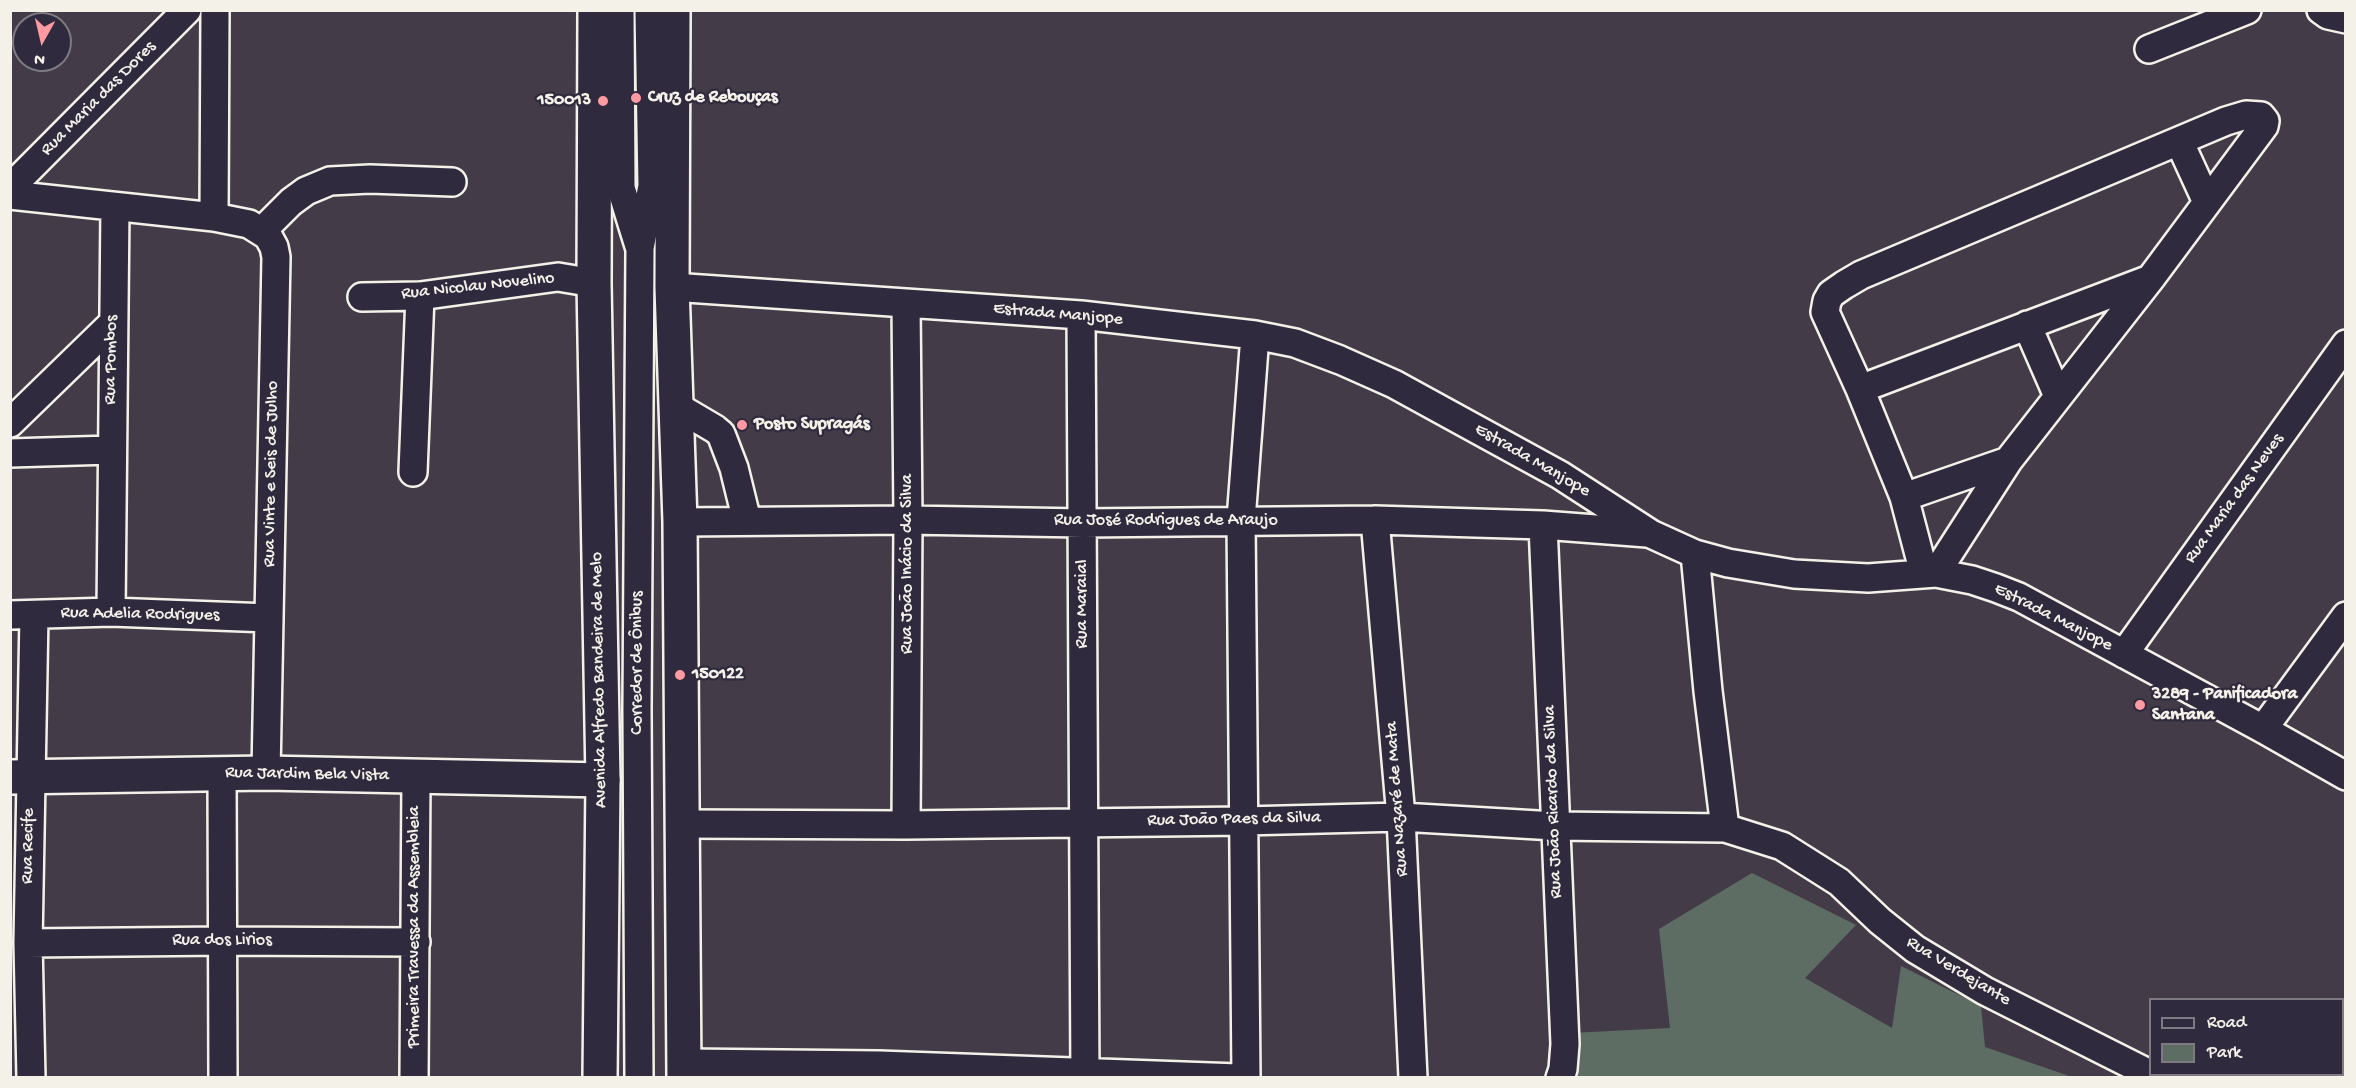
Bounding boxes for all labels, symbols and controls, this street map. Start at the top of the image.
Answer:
north arrow [12,12,72,72]
street label: Rua Maria das Dores [37,37,161,161]
text: N [33,48,46,68]
place label: Cruz de Rebouças [648,87,778,109]
place label: 150013 [537,90,591,112]
marker: Cruz de Rebouças [629,91,643,105]
marker: 150013 [596,94,610,108]
street label: Rua Nicolau Novelino [400,268,556,306]
street label: Estrada Manjope [992,299,1124,331]
street label: Rua Pombos [100,315,124,405]
street label: Rua Vinte e Seis de Julho [260,381,284,567]
place label: Posto Supragás [754,414,870,436]
marker: Posto Supragás [735,418,749,432]
street label: Estrada Manjope [1470,419,1594,503]
street label: Rua Maria das Neves [2181,430,2289,568]
street label: Rua João Inácio da Silva [897,474,919,654]
street label: Rua José Rodrigues de Araujo [1054,510,1278,532]
street label: Avenida Alfredo Bandeira de Melo [587,552,613,808]
street label: Rua Maraial [1072,560,1094,648]
street label: Estrada Manjope [1990,579,2116,657]
street label: Corredor de Ônibus [627,591,649,735]
street label: Rua Adelia Rodrigues [60,603,220,627]
place label: 150122 [692,664,744,686]
marker: 150122 [673,668,687,682]
place label: 3289 - Panificadora Santana [2152,684,2297,726]
marker: 3289 - Panificadora Santana [2133,698,2147,712]
street label: Rua João Ricardo da Silva [1540,705,1568,899]
street label: Rua Nazaré de Mata [1382,721,1414,877]
street label: Rua Jardim Bela Vista [225,763,389,787]
street label: Primeira Travessa da Assembleia [404,806,426,1048]
street label: Rua Recife [18,808,40,884]
street label: Rua João Paes da Silva [1147,808,1321,832]
street label: Rua dos Lirios [172,930,272,952]
street label: Rua Verdejante [1902,932,2014,1012]
legend [2149,998,2344,1076]
text: Road [2207,1013,2246,1034]
text: Park [2207,1043,2241,1064]

